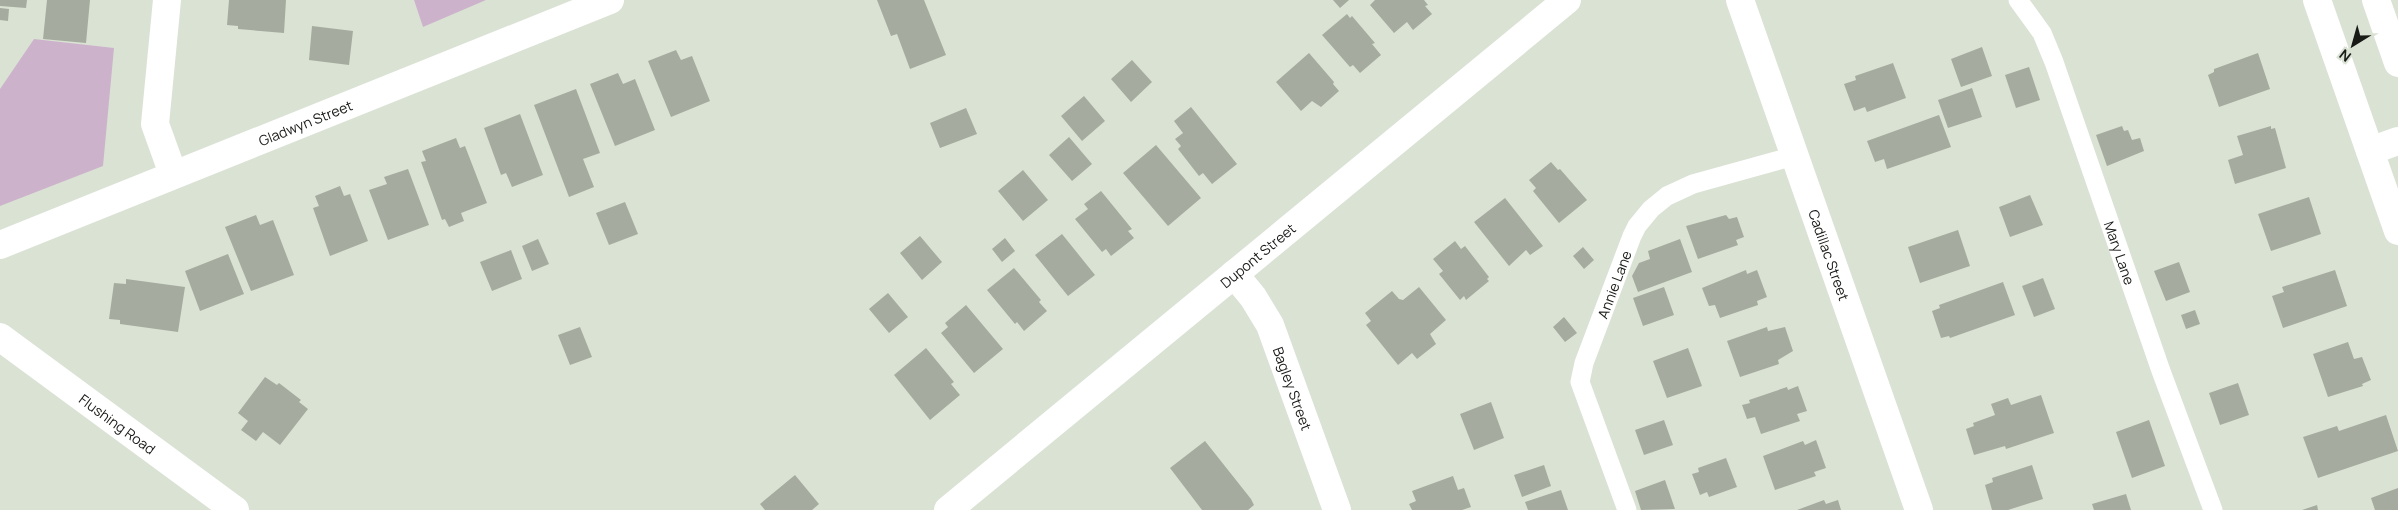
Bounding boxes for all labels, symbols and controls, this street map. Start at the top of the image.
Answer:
north arrow [2328,20,2378,70]
text: N [2335,45,2355,66]
street label: Gladwyn Street [256,95,355,150]
street label: Cadillac Street [1805,207,1854,303]
street label: Dupont Street [1216,218,1299,292]
street label: Mary Lane [2100,218,2140,287]
street label: Annie Lane [1592,248,1635,321]
street label: Bagley Street [1269,344,1317,433]
street label: Flushing Road [76,389,160,458]

